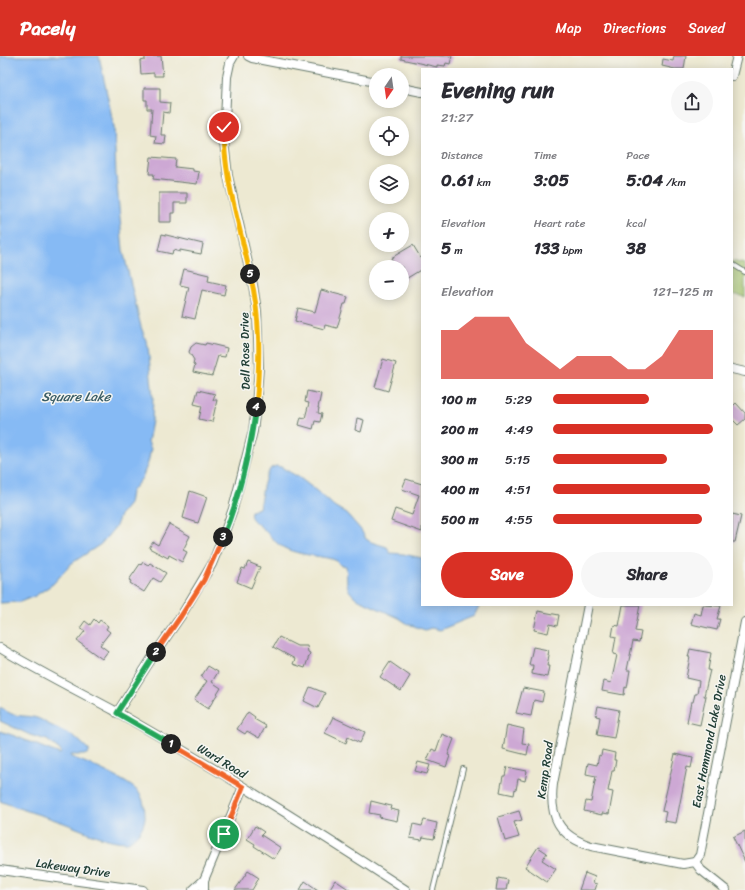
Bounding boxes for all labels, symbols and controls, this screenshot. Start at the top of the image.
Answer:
text: Pacely [20,12,75,45]
text: Map [555,16,581,41]
text: Directions [603,16,666,41]
text: Saved [688,16,725,41]
north arrow [369,68,409,108]
map controls [369,68,409,300]
text: Evening run [441,71,554,110]
button: share [671,81,713,123]
text: 21:27 [441,106,473,129]
pin [207,110,241,144]
icon: check [213,116,235,138]
button: locate [369,116,409,156]
text: Distance [441,146,483,165]
text: Time [534,146,557,165]
text: Pace [626,146,650,165]
button: layers [369,164,409,204]
text: 0.61 [441,165,474,195]
text: 3:05 [534,165,569,195]
text: 5:04 [626,165,663,195]
text: km [474,173,491,192]
text: /km [663,173,686,192]
button: + [369,212,409,252]
text: Elevation [441,214,486,233]
text: Heart rate [534,214,585,233]
text: kcal [626,214,646,233]
text: 5 [441,233,451,263]
text: 133 [534,233,560,263]
text: 38 [626,233,646,263]
text: m [451,241,463,260]
text: bpm [560,241,583,260]
button: − [369,260,409,300]
pin: 5 [240,264,260,284]
text: 5 [247,264,253,283]
text: Elevation [441,280,494,303]
text: 121–125 m [653,280,713,303]
street label: Dell Rose Drive [233,312,257,390]
water label: Square Lake [41,385,112,408]
text: 100 m [441,388,476,411]
text: 5:29 [505,388,532,411]
pin: 4 [246,397,266,417]
text: 4 [253,397,259,416]
text: 200 m [441,418,478,441]
text: 4:49 [505,418,533,441]
text: 300 m [441,448,478,471]
text: 5:15 [505,448,530,471]
text: 400 m [441,478,479,501]
text: 4:51 [505,478,531,501]
text: 500 m [441,508,479,531]
text: 4:55 [505,508,533,531]
pin: 3 [213,527,233,547]
text: 3 [220,527,226,546]
button: Save [441,552,573,598]
button: Share [581,552,713,598]
pin: 2 [146,642,166,662]
text: 2 [153,642,159,661]
street label: East Hammond Lake Drive [685,672,733,810]
pin: 1 [161,734,181,754]
text: 1 [169,734,173,753]
street label: Ward Road [193,737,252,785]
street label: Kemp Road [530,739,560,800]
pin [207,817,241,851]
icon: arrive [213,823,235,845]
street label: Lakeway Drive [34,852,112,884]

